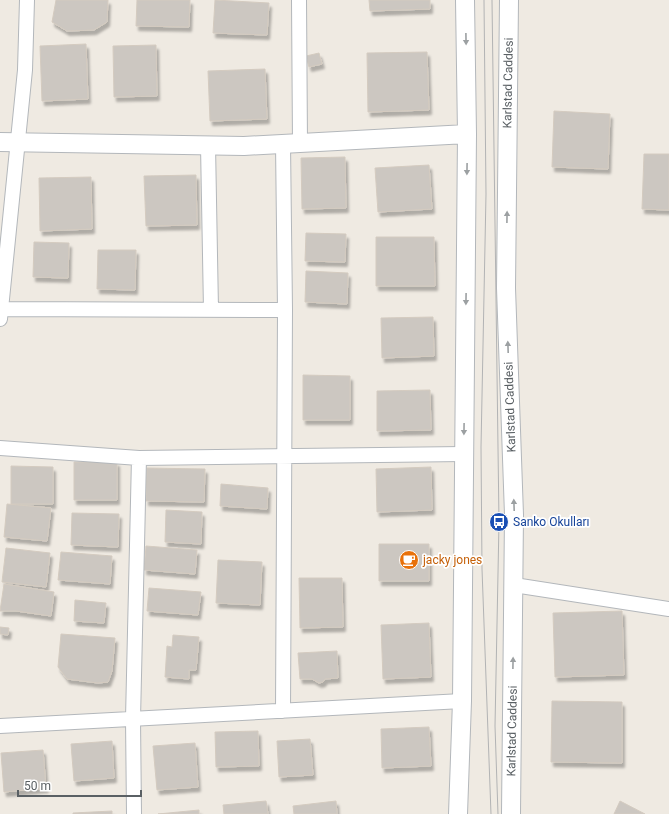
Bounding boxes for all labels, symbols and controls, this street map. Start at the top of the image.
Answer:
one-way arrow [463,33,470,45]
street label: Karlstad Caddesi [500,37,516,129]
one-way arrow [464,163,470,176]
one-way arrow [504,210,510,223]
one-way arrow [463,293,469,306]
one-way arrow [505,340,511,353]
street label: Karlstad Caddesi [501,361,519,453]
one-way arrow [461,423,467,436]
one-way arrow [511,498,517,511]
bus stop icon: Sanko Okulları [488,511,510,533]
place label: Sanko Okulları [513,515,590,529]
cafe icon: jacky jones [398,549,420,571]
place label: jacky jones [422,553,482,567]
one-way arrow [510,656,516,669]
street label: Karlstad Caddesi [504,685,520,777]
scale bar [18,772,141,798]
text: 50 m [24,779,51,793]

